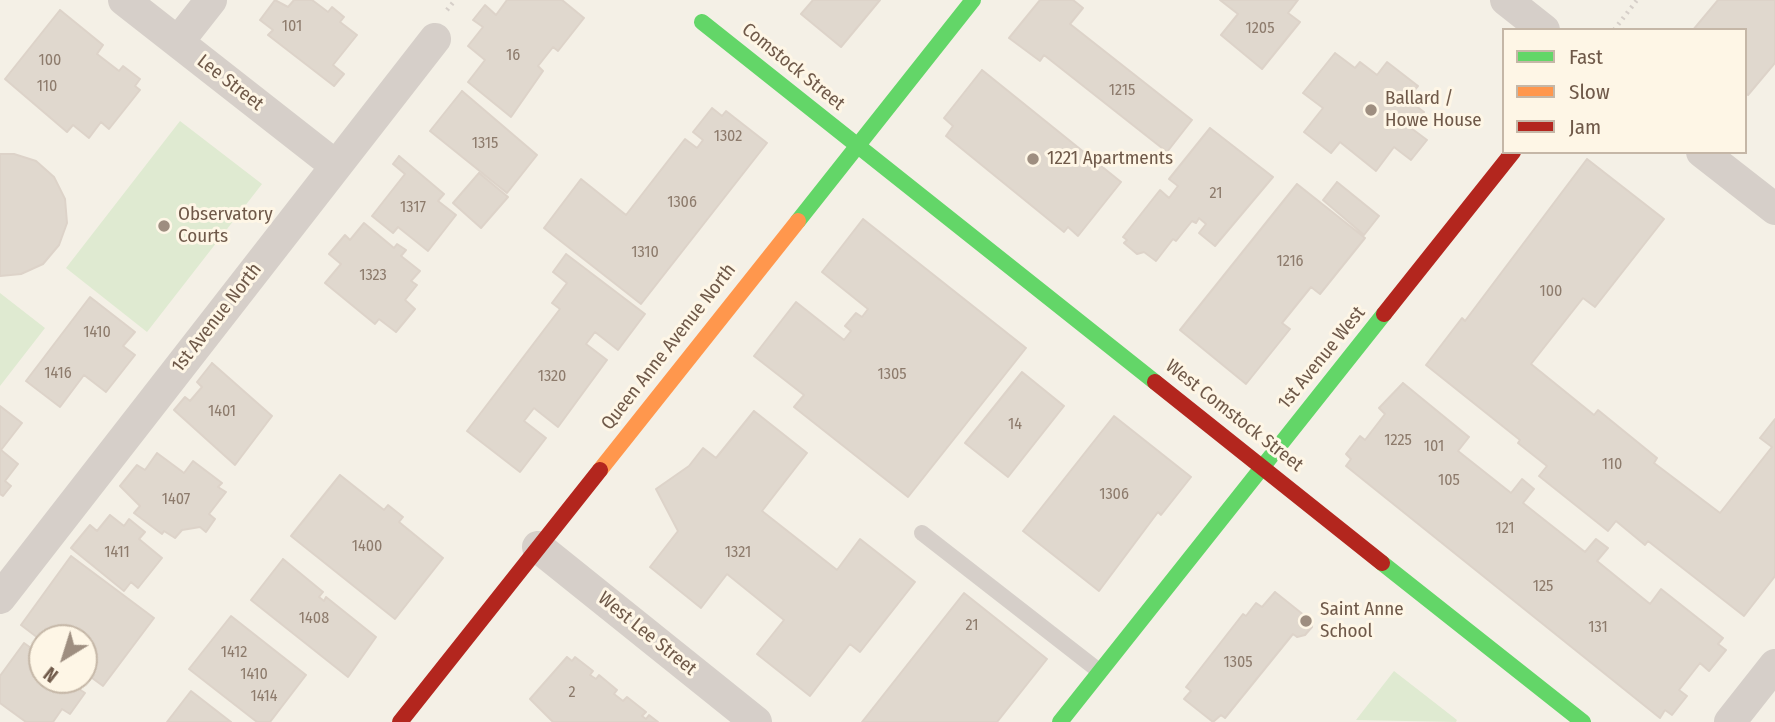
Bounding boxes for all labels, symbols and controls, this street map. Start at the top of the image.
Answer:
house number: 101 [282,17,302,37]
street label: Comstock Street [737,18,849,116]
house number: 1205 [1246,19,1274,39]
legend [1502,28,1747,154]
text: Fast [1569,44,1603,70]
house number: 16 [506,46,520,66]
street label: Lee Street [192,50,268,116]
house number: 100 [39,51,61,71]
house number: 110 [37,77,57,97]
text: Slow [1569,79,1610,105]
house number: 1215 [1109,81,1135,101]
place label: Ballard / Howe House [1385,88,1482,132]
marker: Ballard / Howe House [1363,102,1379,118]
text: Jam [1569,114,1601,140]
house number: 1302 [714,127,742,147]
house number: 1315 [472,134,498,154]
place label: 1221 Apartments [1047,148,1173,170]
marker: 1221 Apartments [1025,151,1041,167]
house number: 21 [1210,184,1222,204]
house number: 1306 [667,193,697,213]
house number: 1317 [400,198,426,218]
place label: Observatory Courts [178,204,273,248]
marker: Observatory Courts [156,218,172,234]
house number: 1310 [631,243,659,263]
house number: 1216 [1276,252,1304,272]
street label: 1st Avenue North [167,259,267,377]
street label: Queen Anne Avenue North [597,259,741,435]
house number: 1323 [359,266,387,286]
house number: 100 [1540,282,1562,302]
street label: 1st Avenue West [1274,302,1370,414]
house number: 1410 [83,323,111,343]
street label: West Comstock Street [1161,355,1307,477]
house number: 1416 [44,364,72,384]
house number: 1305 [877,365,907,385]
house number: 1320 [538,367,566,387]
house number: 1401 [208,402,236,422]
house number: 14 [1008,415,1022,435]
house number: 1225 [1384,431,1412,451]
house number: 101 [1424,437,1444,457]
house number: 110 [1602,455,1622,475]
house number: 105 [1438,471,1460,491]
house number: 1306 [1099,485,1129,505]
house number: 1407 [162,490,190,510]
house number: 121 [1495,519,1515,539]
house number: 1400 [352,537,382,557]
house number: 1411 [104,543,130,563]
house number: 1321 [725,543,751,563]
house number: 125 [1533,577,1553,597]
street label: West Lee Street [593,587,701,681]
place label: Saint Anne School [1320,599,1404,643]
house number: 1408 [299,609,329,629]
marker: Saint Anne School [1298,613,1314,629]
house number: 21 [966,616,978,636]
house number: 131 [1588,618,1608,638]
north arrow [28,624,98,694]
house number: 1412 [221,643,247,663]
house number: 1305 [1223,653,1253,673]
text: N [39,662,63,687]
house number: 1410 [240,665,268,685]
house number: 2 [568,683,576,703]
house number: 1414 [250,687,278,707]

